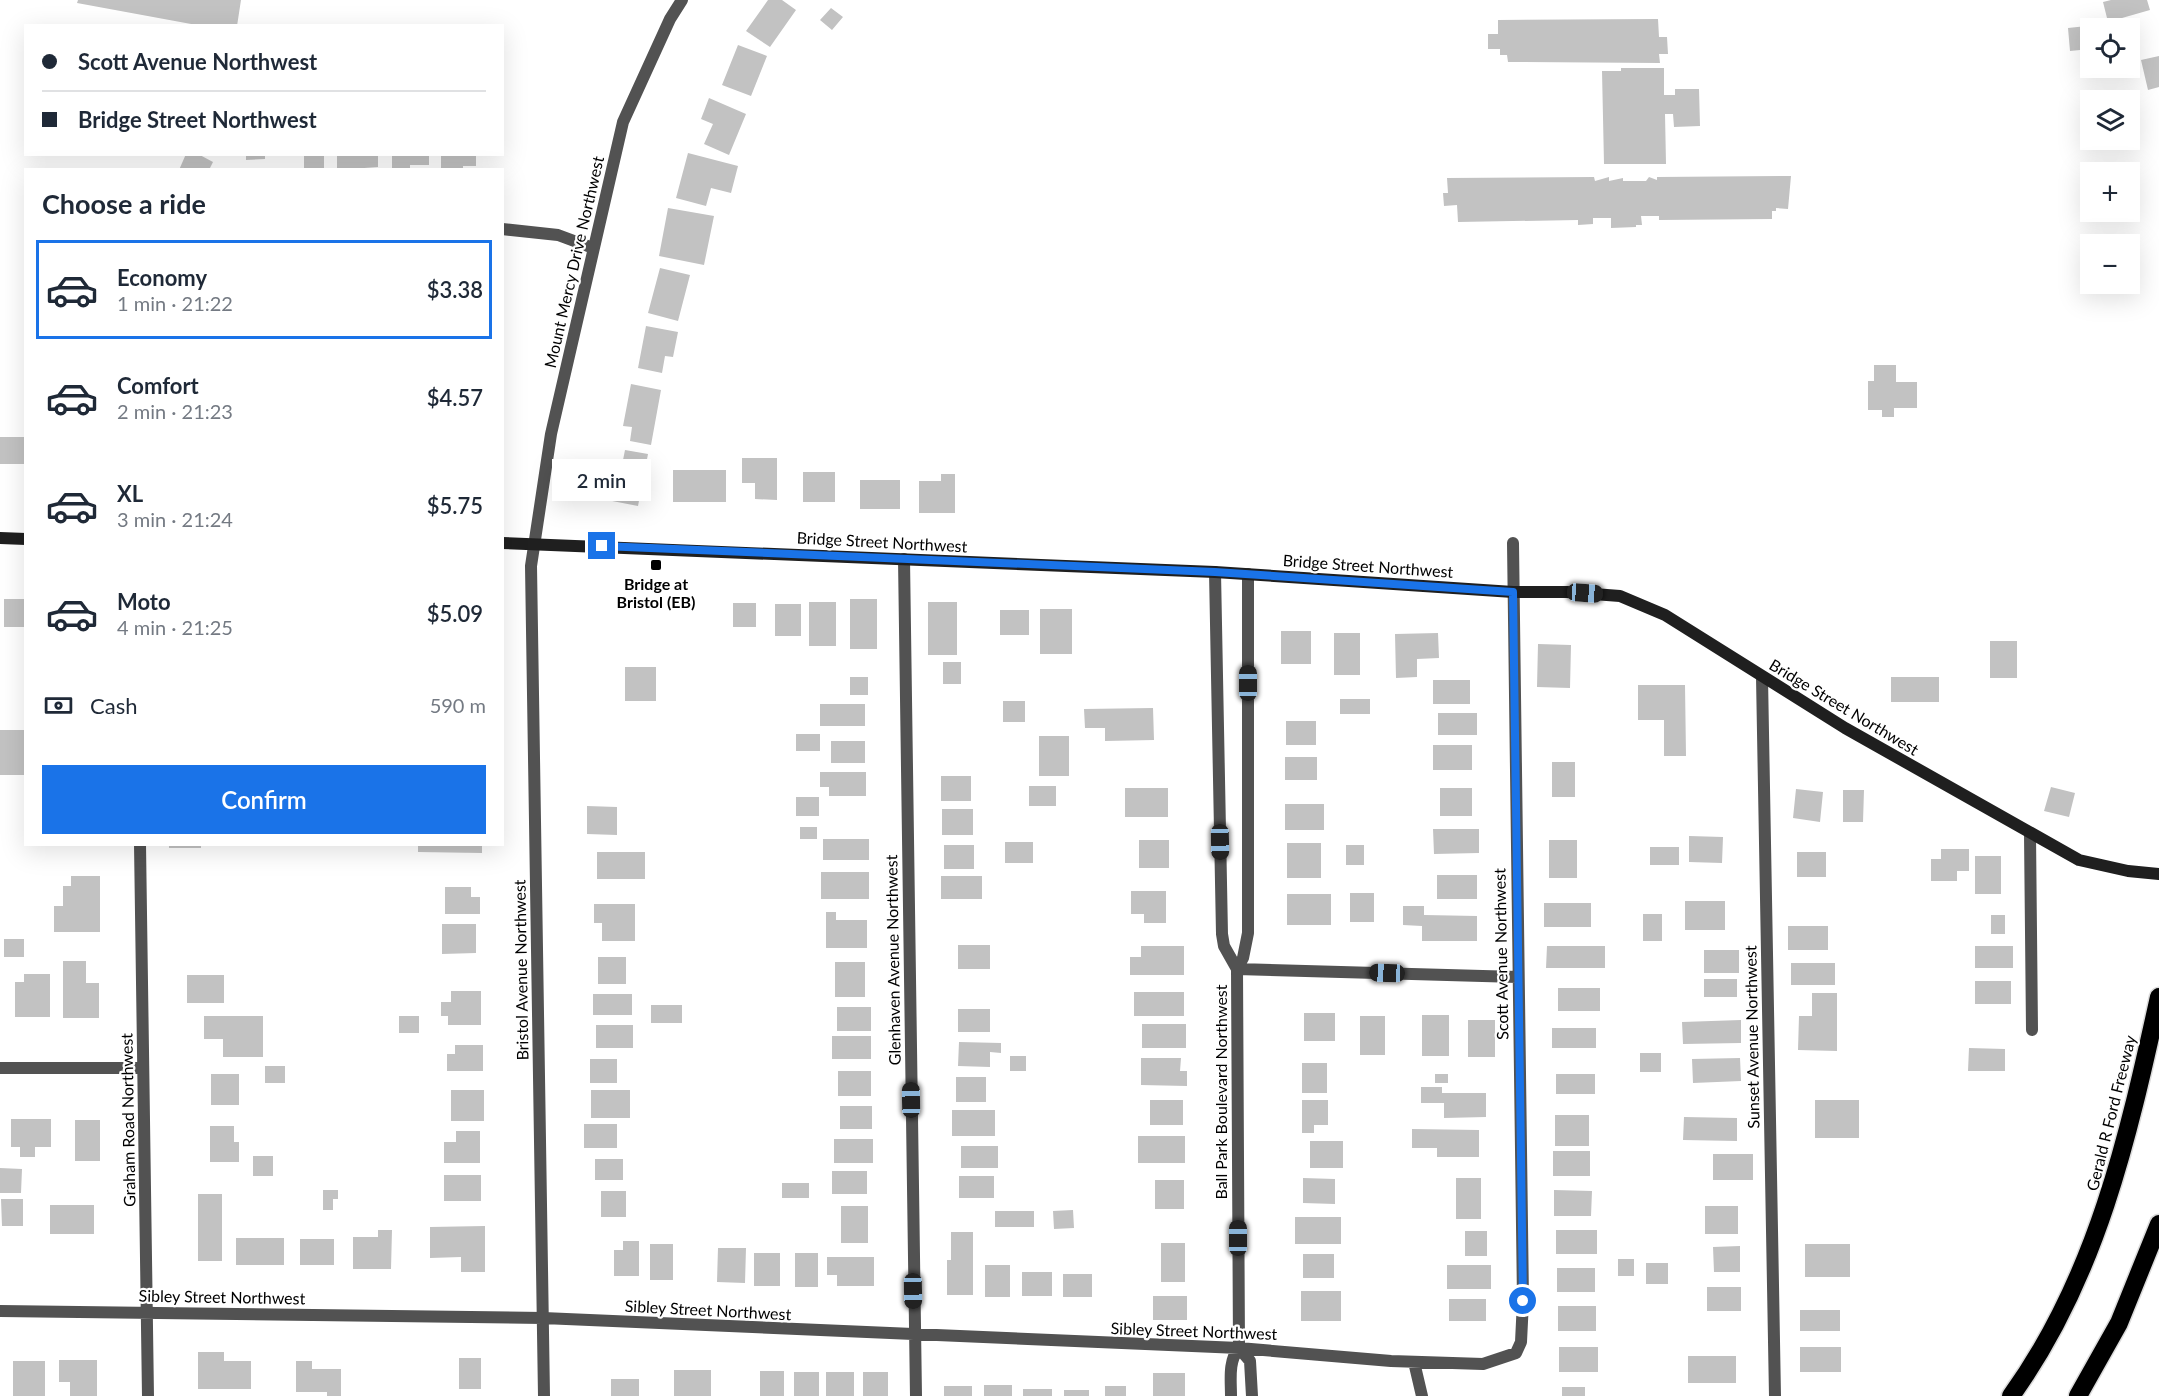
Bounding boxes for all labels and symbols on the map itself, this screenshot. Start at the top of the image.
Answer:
street label: Mount Mercy Drive Northwest [540,154,607,370]
callout: 2 min [552,459,652,501]
street label: Bridge Street Northwest [796,528,968,555]
route end [588,532,615,559]
street label: Bridge Street Northwest [1282,550,1454,581]
marker: Bridge at Bristol (EB) [649,558,663,572]
place label: Bridge at Bristol (EB) [617,574,695,611]
car [1566,583,1604,603]
street label: Bridge Street Northwest [1766,654,1923,759]
car [1239,665,1257,701]
car [1211,824,1229,860]
street label: Glenhaven Avenue Northwest [881,854,904,1065]
street label: Scott Avenue Northwest [1489,868,1511,1040]
street label: Bristol Avenue Northwest [509,879,532,1061]
street label: Sunset Avenue Northwest [1740,945,1763,1129]
car [1369,963,1405,983]
street label: Ball Park Boulevard Northwest [1211,984,1230,1200]
street label: Gerald R Ford Freeway [2082,1032,2139,1193]
street label: Graham Road Northwest [116,1033,139,1207]
car [902,1082,920,1118]
car [1229,1220,1247,1256]
car [904,1273,922,1309]
street label: Sibley Street Northwest [139,1286,306,1307]
route start [1509,1287,1536,1314]
street label: Sibley Street Northwest [624,1296,792,1323]
street label: Sibley Street Northwest [1110,1318,1278,1343]

